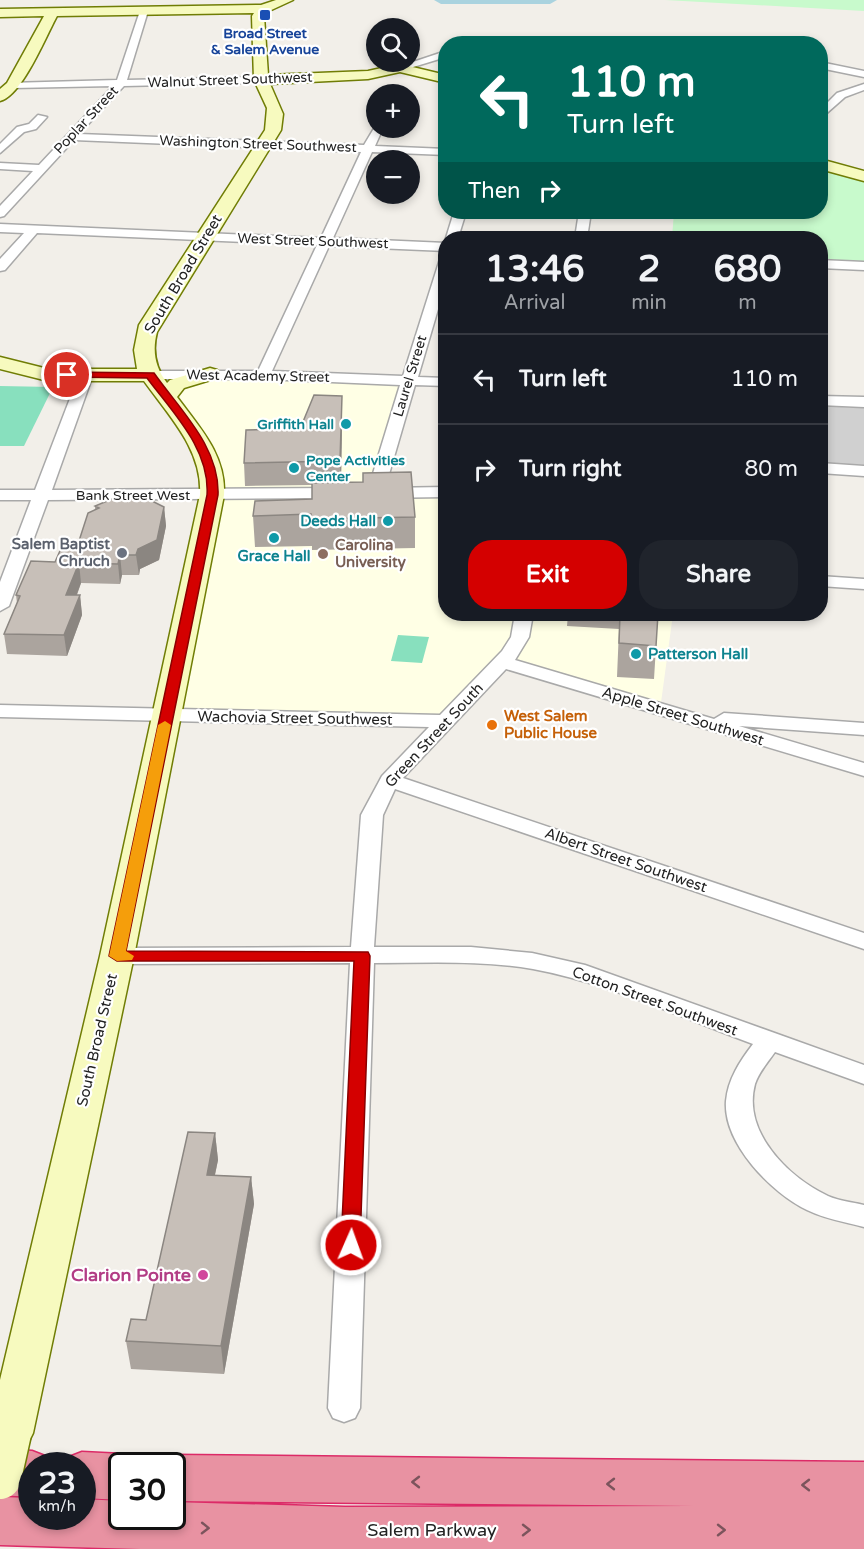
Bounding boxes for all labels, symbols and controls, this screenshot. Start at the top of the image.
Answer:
marker: Broad Street & Salem Avenue [258,8,272,22]
map controls [366,18,420,204]
button: search [366,18,420,72]
place label: Broad Street & Salem Avenue [211,25,319,58]
text: 110 m [567,57,696,108]
icon: left [468,60,546,138]
street label: Walnut Street Southwest [147,69,313,91]
street label: Poplar Street [50,82,122,158]
button: + [366,84,420,138]
text: Turn left [567,108,674,141]
street label: Washington Street Southwest [159,132,358,156]
button: − [366,150,420,204]
icon: right [533,174,566,207]
text: Then [468,178,521,204]
street label: South Broad Street [140,211,226,337]
street label: West Street Southwest [237,230,389,252]
text: 13:46 [485,248,585,291]
text: 2 [638,248,660,291]
text: 680 [713,248,781,291]
text: Arrival [504,291,566,315]
text: min [631,291,667,315]
text: m [738,291,757,315]
street label: Laurel Street [390,332,431,419]
pin [41,349,92,400]
icon: arrive [50,358,83,391]
icon: left [468,363,501,396]
street label: West Academy Street [186,366,330,386]
text: Turn left [519,366,607,392]
text: 110 m [731,366,798,392]
place label: Griffith Hall [257,416,334,433]
marker: Griffith Hall [339,417,353,431]
place label: Pope Activities Center [306,452,405,485]
icon: right [468,453,501,486]
text: Turn right [519,456,621,482]
text: 80 m [744,456,798,482]
marker: Pope Activities Center [287,461,301,475]
street label: Bank Street West [76,487,191,504]
place label: Deeds Hall [300,512,376,530]
marker: Deeds Hall [381,514,395,528]
marker: Grace Hall [267,531,281,545]
place label: Salem Baptist Chruch [12,535,110,570]
place label: Carolina University [335,536,406,572]
button: Exit [468,540,627,609]
button: Share [639,540,798,609]
marker: Salem Baptist Chruch [115,546,129,560]
place label: Grace Hall [237,547,311,565]
marker: Carolina University [316,547,330,561]
place label: Patterson Hall [648,645,748,663]
marker: Patterson Hall [629,647,643,661]
street label: Green Street South [381,679,487,791]
street label: Apple Street Southwest [600,683,766,749]
street label: Wachovia Street Southwest [197,707,393,729]
place label: West Salem Public House [504,707,598,742]
marker: West Salem Public House [485,718,499,732]
street label: Albert Street Southwest [543,824,710,896]
street label: Cotton Street Southwest [570,963,740,1039]
street label: South Broad Street [73,972,121,1108]
position arrow [319,1213,383,1277]
place label: Clarion Pointe [71,1264,191,1286]
marker: Clarion Pointe [196,1268,210,1282]
speed limit sign: 30 [108,1452,186,1530]
text: 23 [38,1465,76,1502]
one-way arrow [411,1476,420,1488]
one-way arrow [606,1477,615,1490]
one-way arrow [801,1479,810,1491]
text: km/h [38,1497,76,1515]
street label: Salem Parkway [367,1519,497,1541]
one-way arrow [201,1522,210,1534]
one-way arrow [522,1524,531,1536]
one-way arrow [717,1524,726,1536]

